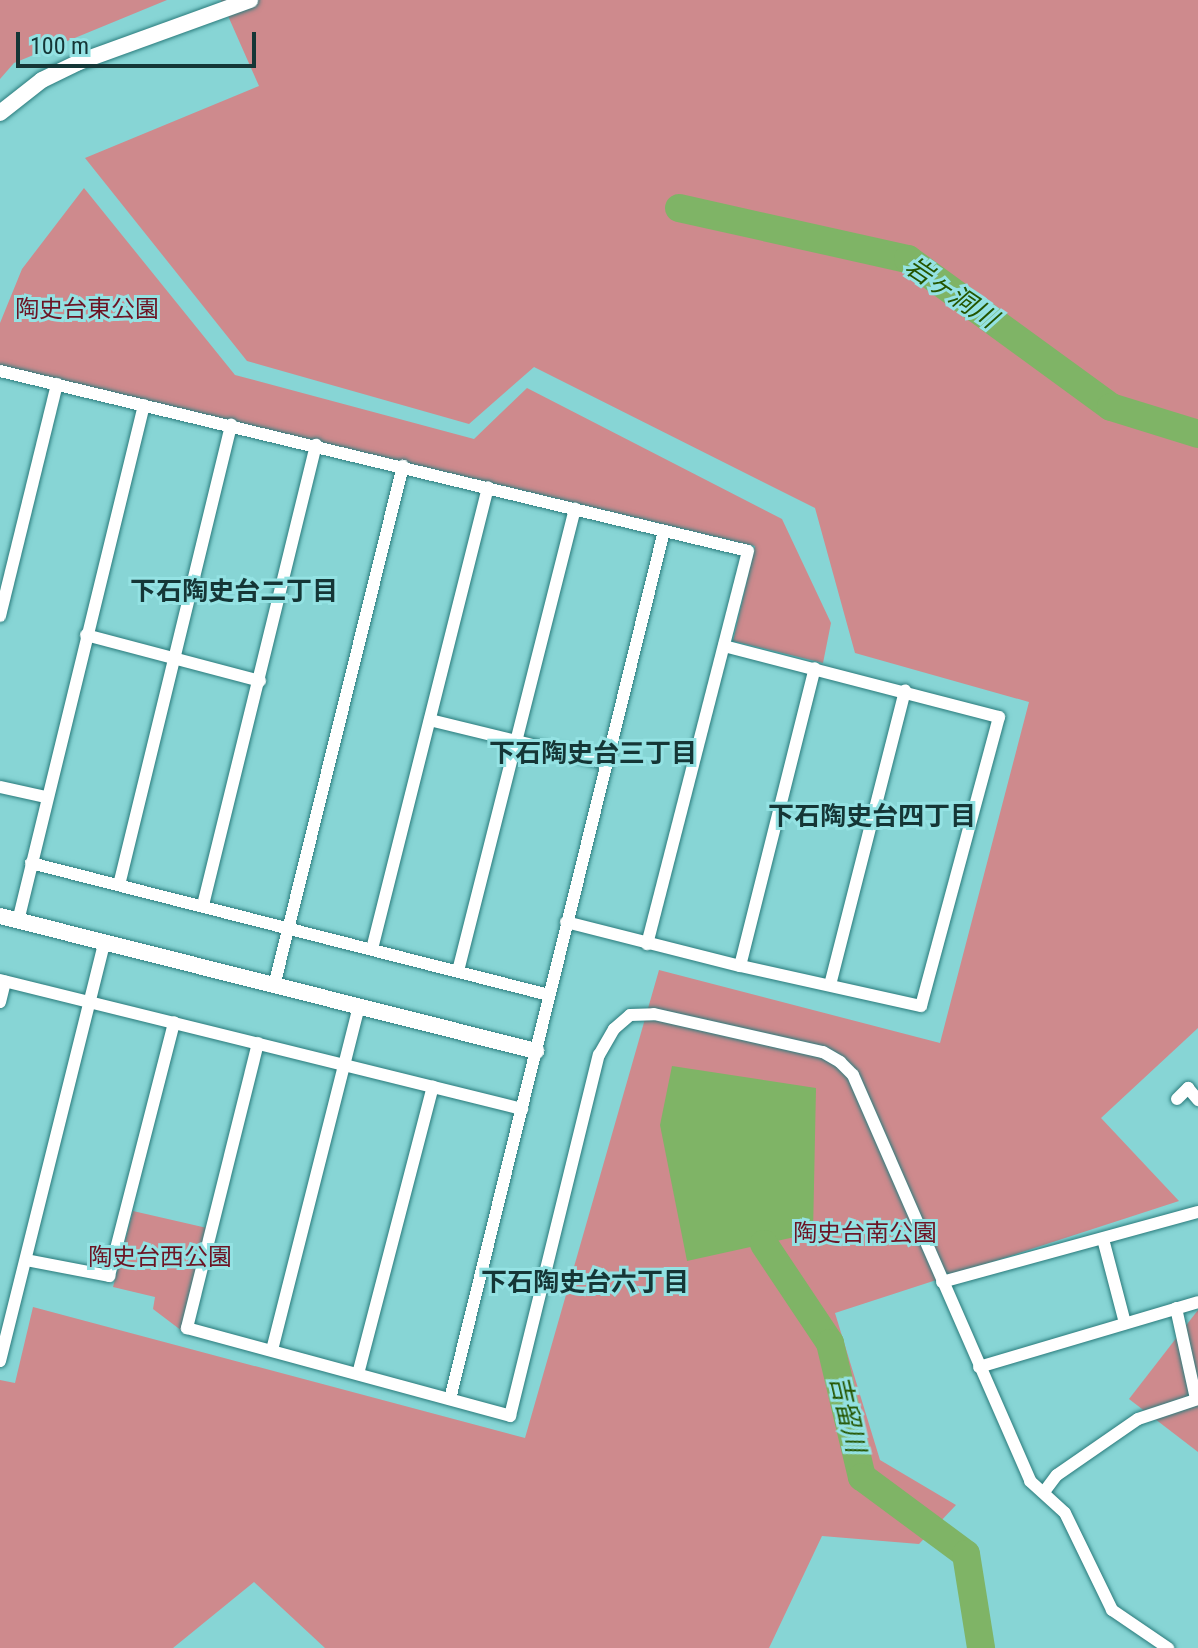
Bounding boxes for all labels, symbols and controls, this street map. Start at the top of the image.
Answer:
scale bar [20,16,260,66]
text: 100 m [30,32,89,60]
water label: 岩ヶ洞川 [899,251,1003,335]
park label: 陶史台東公園 [15,296,159,324]
district label: 下石陶史台二丁目 [130,576,338,608]
district label: 下石陶史台三丁目 [489,738,697,770]
district label: 下石陶史台四丁目 [768,801,976,833]
park label: 陶史台南公園 [793,1220,937,1248]
park label: 陶史台西公園 [88,1244,232,1272]
district label: 下石陶史台六丁目 [481,1267,689,1299]
water label: 吉留川 [823,1372,871,1456]

